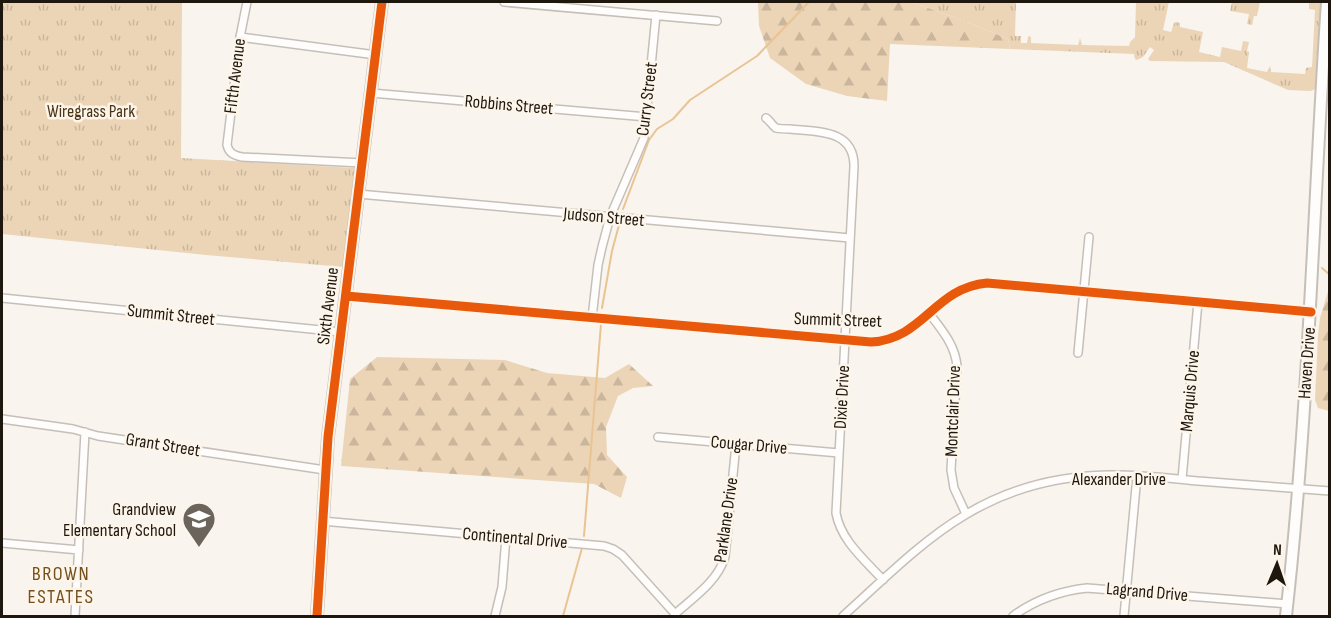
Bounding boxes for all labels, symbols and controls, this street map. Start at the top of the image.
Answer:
street label: Fifth Avenue [220,37,250,115]
street label: Curry Street [632,60,662,137]
street label: Robbins Street [464,91,555,119]
park label: Wiregrass Park [47,101,135,122]
street label: Judson Street [562,203,646,231]
street label: Sixth Avenue [313,266,343,346]
street label: Summit Street [126,300,216,330]
street label: Summit Street [794,308,883,332]
street label: Haven Drive [1294,326,1320,400]
street label: Marquis Drive [1176,349,1204,433]
street label: Dixie Drive [830,365,854,429]
street label: Montclair Drive [941,365,965,457]
street label: Grant Street [124,429,202,461]
street label: Cougar Drive [710,431,788,459]
street label: Alexander Drive [1071,469,1166,490]
street label: Parklane Drive [710,476,742,564]
place label: Grandview Elementary School [63,499,176,541]
school or university icon: Grandview Elementary School [181,501,217,548]
street label: Continental Drive [462,523,568,553]
north arrow [1247,534,1307,594]
text: N [1273,541,1282,560]
district label: BROWN ESTATES [27,562,95,609]
street label: Lagrand Drive [1105,578,1189,606]

